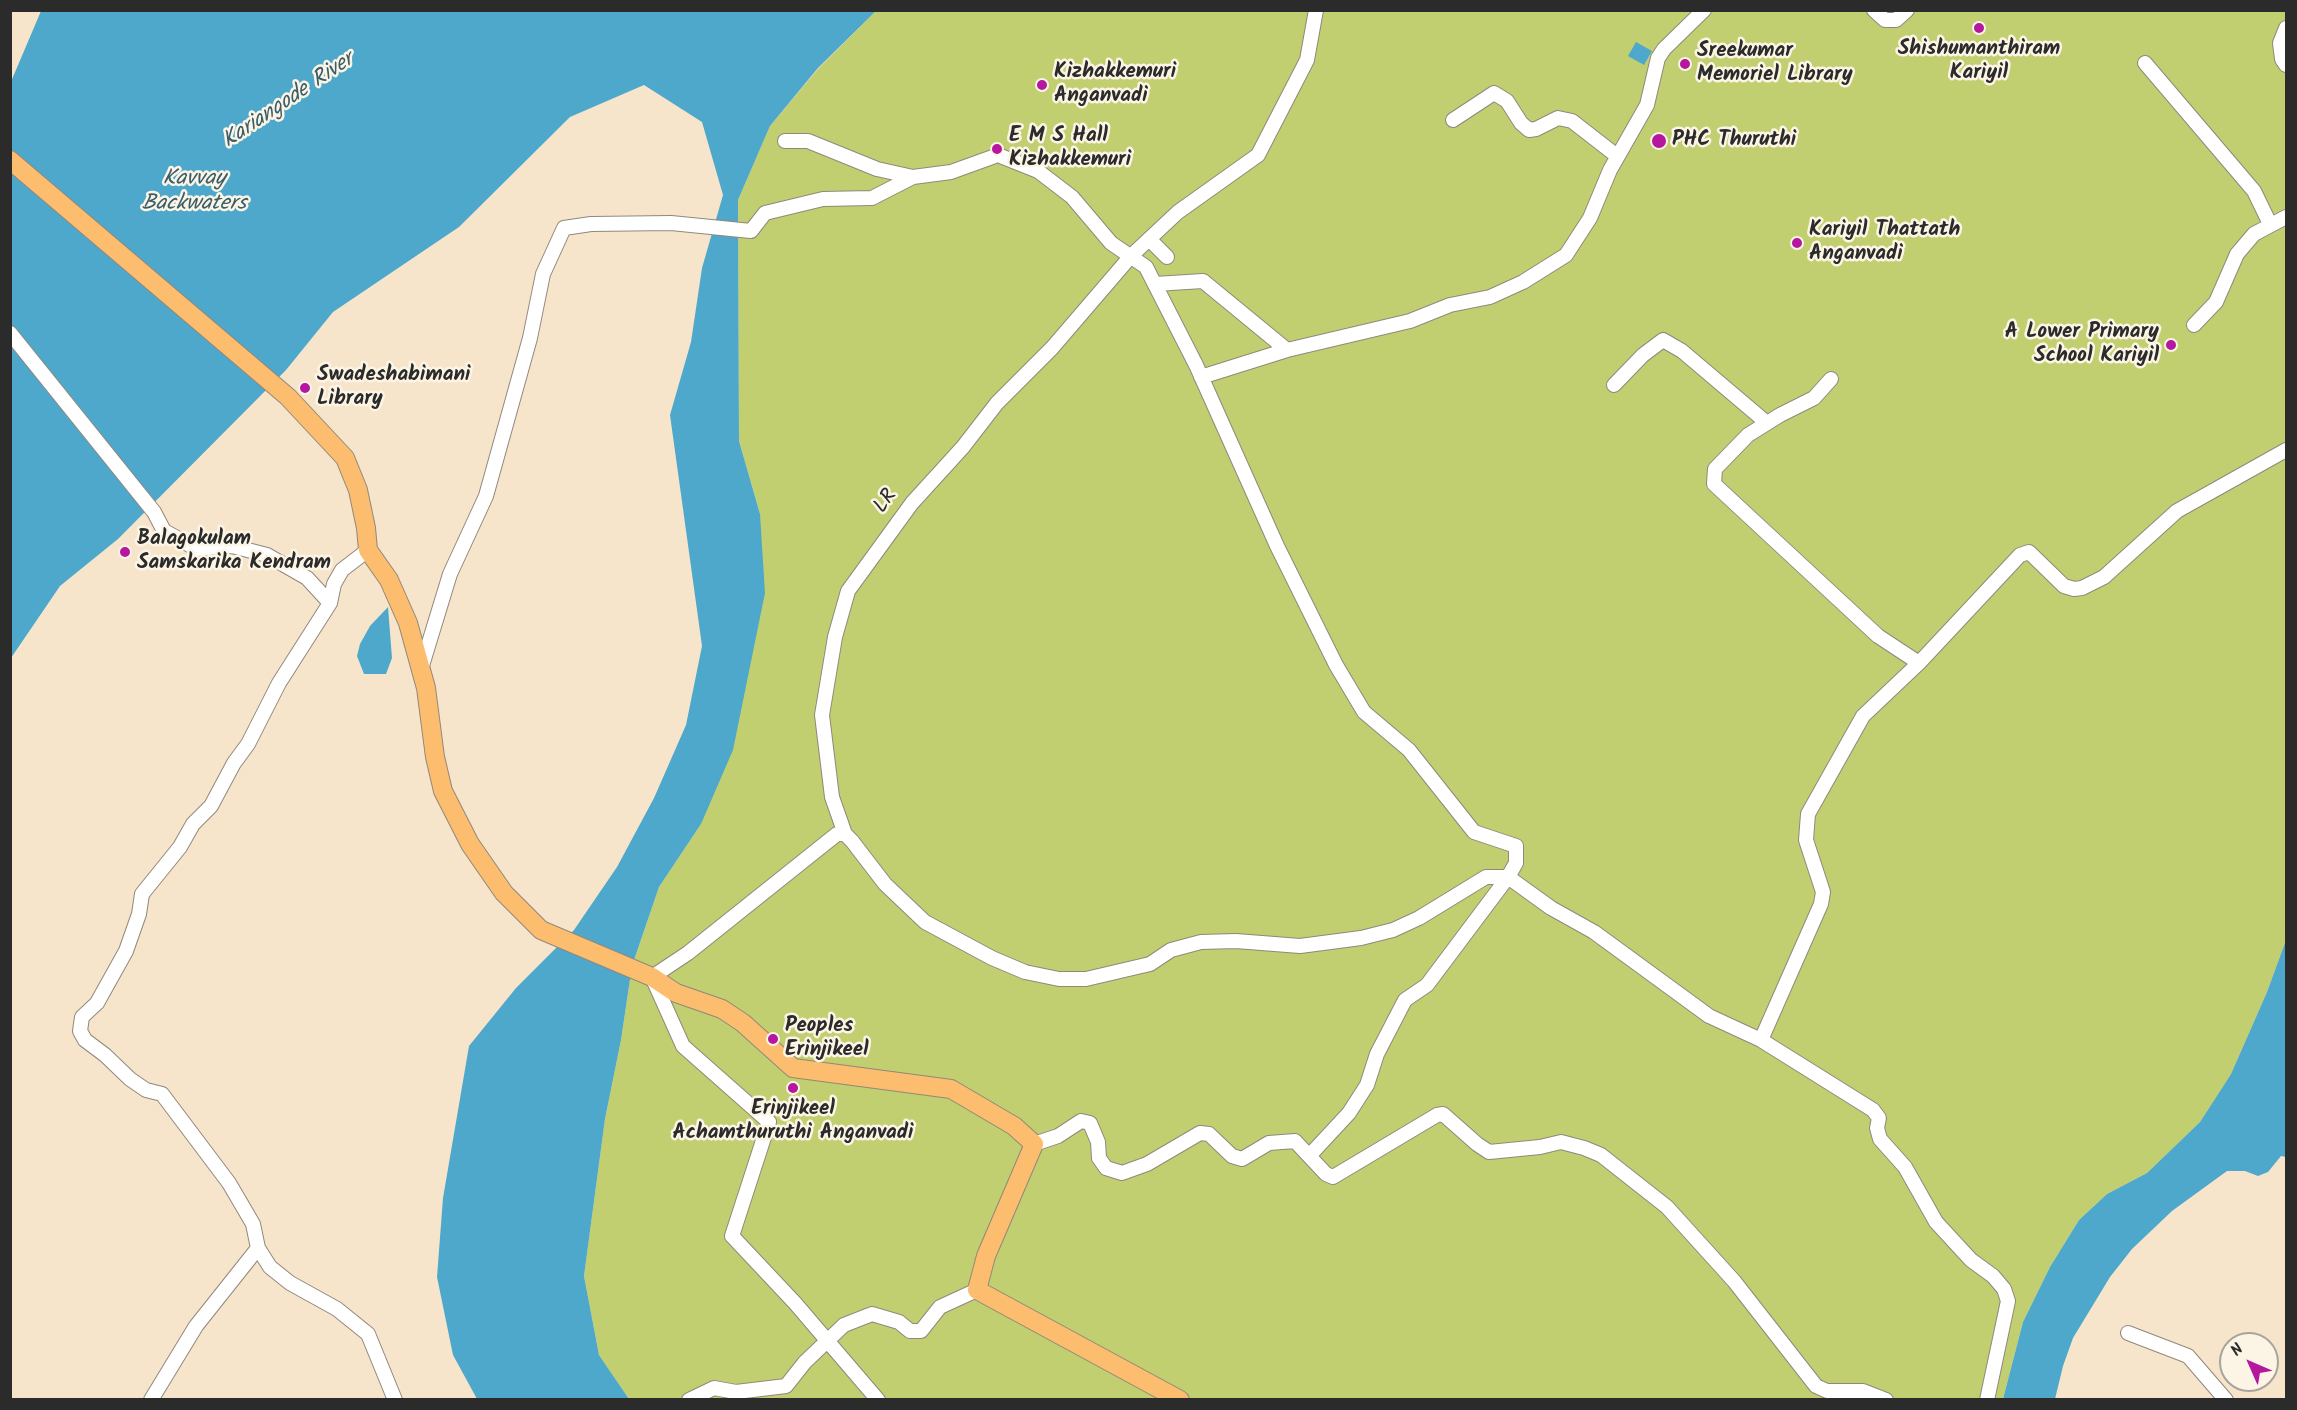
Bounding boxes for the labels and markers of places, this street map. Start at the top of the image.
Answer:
marker: Shishumanthiram Kariyil [1972,21,1986,35]
place label: Shishumanthiram Kariyil [1898,37,2060,87]
place label: Sreekumar Memoriel Library [1697,39,1853,89]
marker: Sreekumar Memoriel Library [1678,57,1692,71]
place label: Kizhakkemuri Anganvadi [1054,60,1176,110]
marker: Kizhakkemuri Anganvadi [1035,78,1049,92]
place label: E M S Hall Kizhakkemuri [1009,124,1131,174]
place label: PHC Thuruthi [1672,128,1796,154]
marker: PHC Thuruthi [1650,132,1668,150]
marker: E M S Hall Kizhakkemuri [990,142,1004,156]
place label: Kariyil Thattath Anganvadi [1809,218,1960,268]
marker: Kariyil Thattath Anganvadi [1790,236,1804,250]
place label: A Lower Primary School Kariyil [2005,320,2159,370]
marker: A Lower Primary School Kariyil [2164,338,2178,352]
place label: Swadeshabimani Library [317,363,470,413]
marker: Swadeshabimani Library [298,381,312,395]
place label: Balagokulam Samskarika Kendram [137,527,331,577]
marker: Balagokulam Samskarika Kendram [118,545,132,559]
place label: Peoples Erinjikeel [785,1014,869,1064]
marker: Peoples Erinjikeel [766,1032,780,1046]
marker: Erinjikeel Achamthuruthi Anganvadi [786,1081,800,1095]
place label: Erinjikeel Achamthuruthi Anganvadi [672,1097,914,1147]

